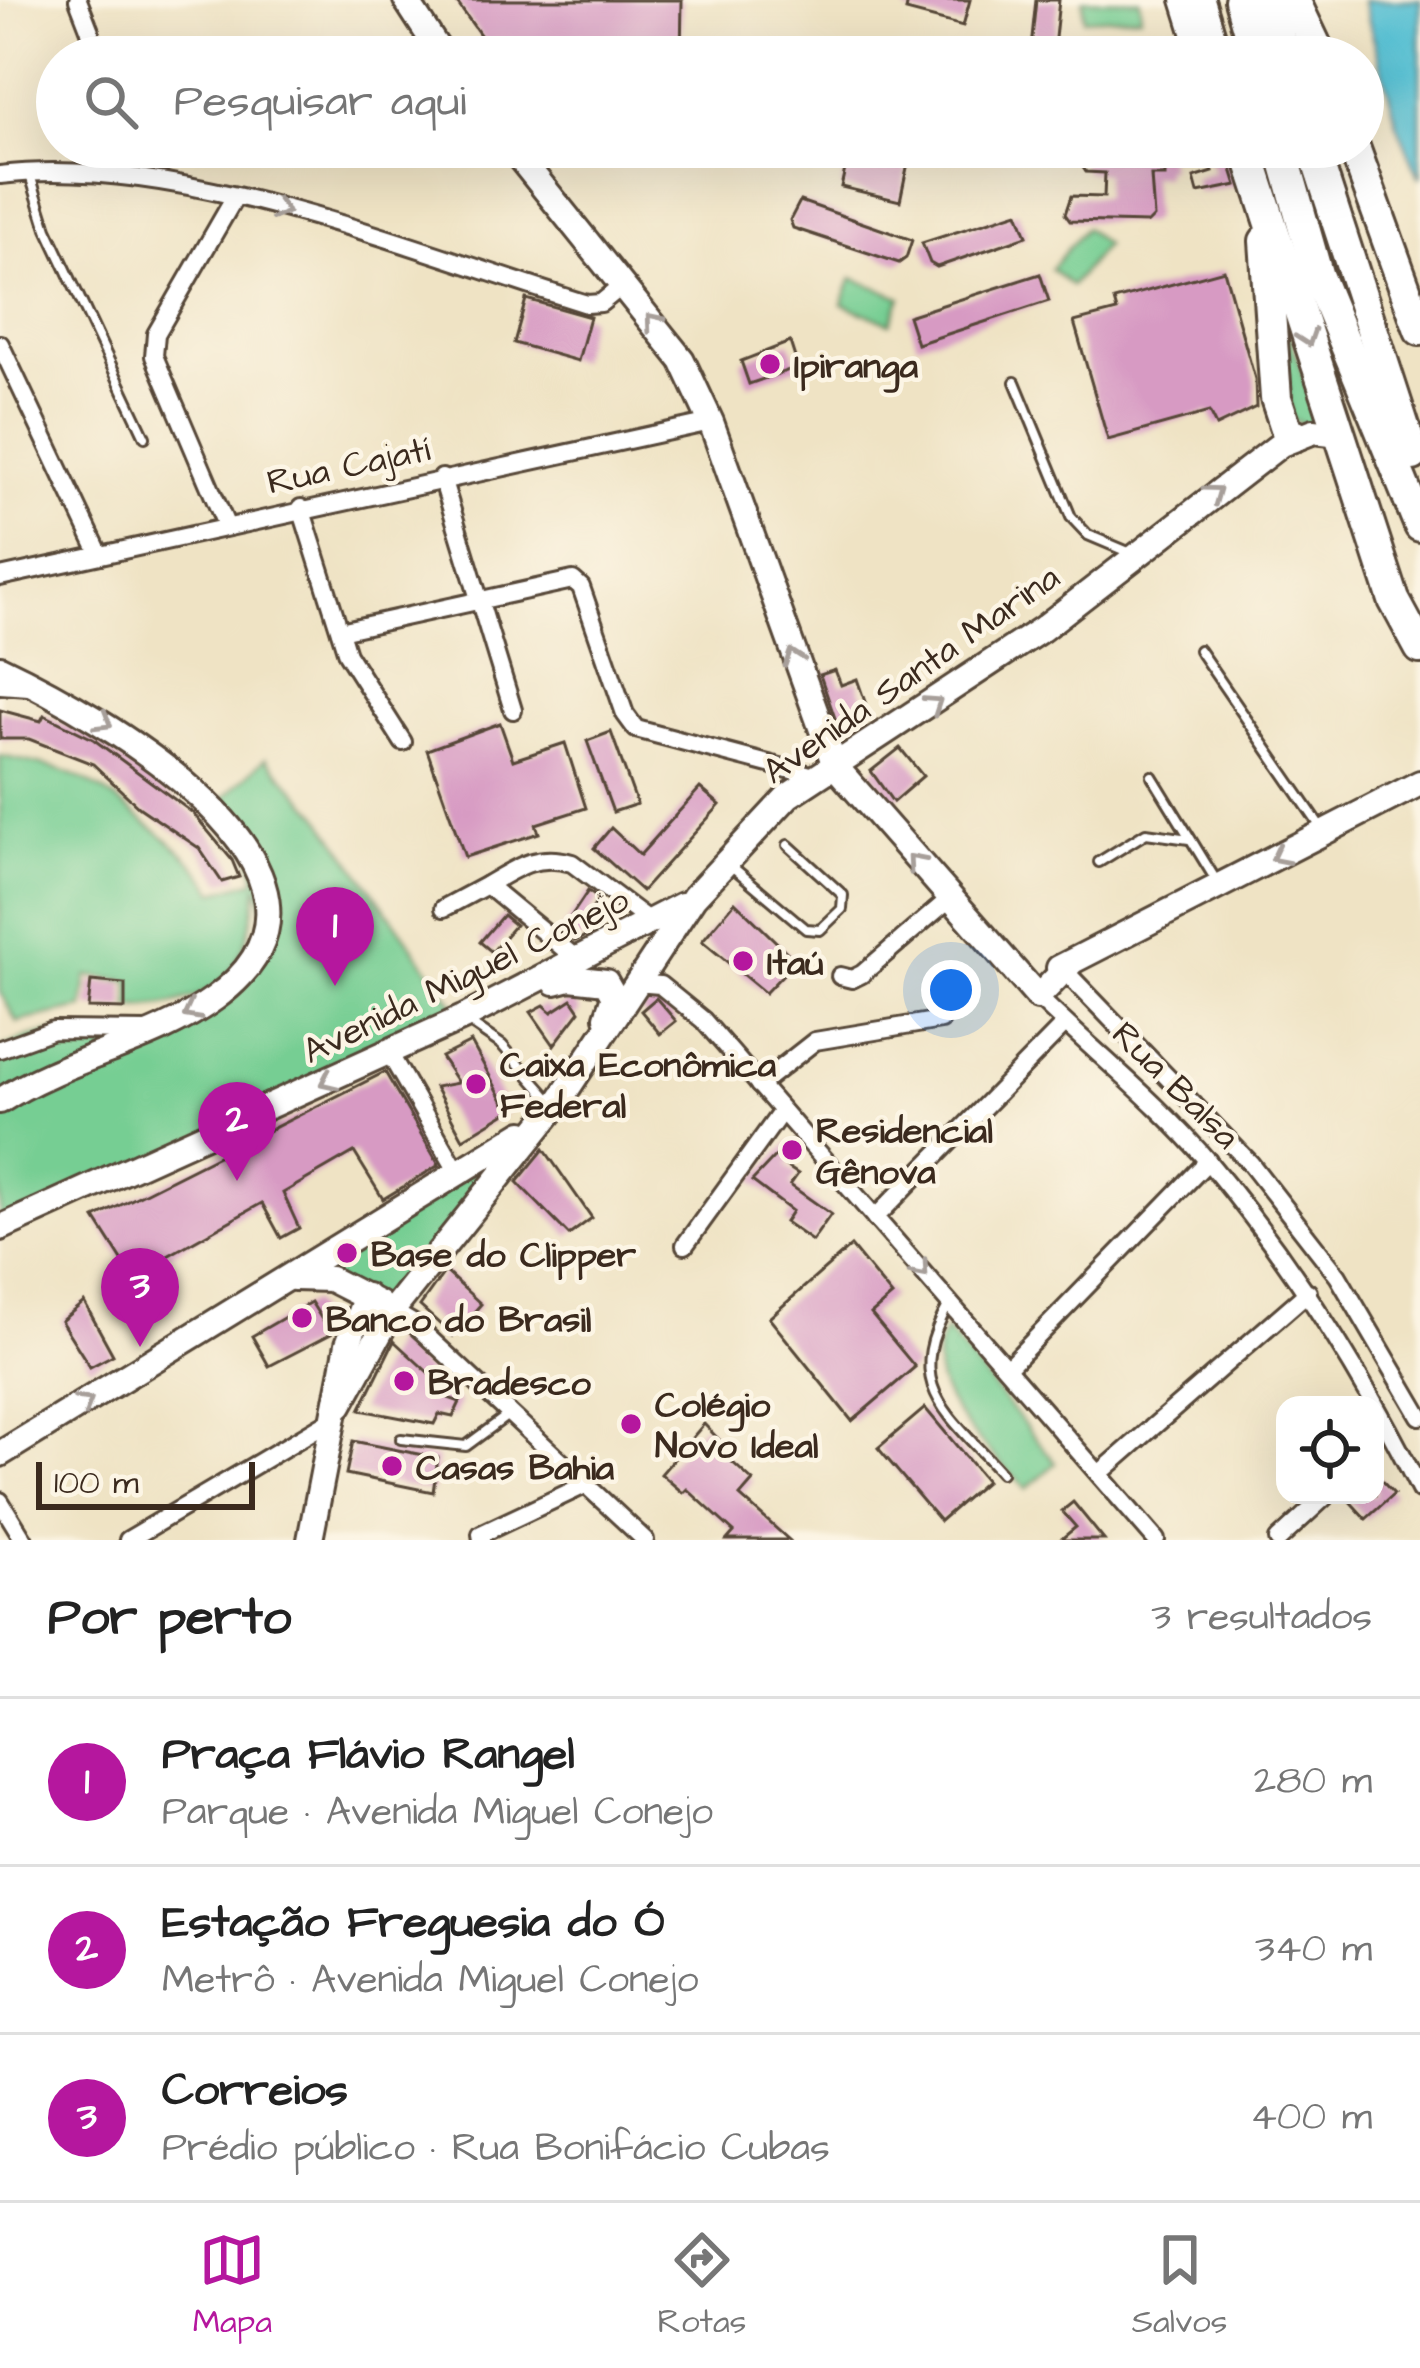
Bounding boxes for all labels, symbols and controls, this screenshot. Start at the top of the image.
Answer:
search box [36,36,1384,168]
icon: search [78,69,144,135]
text: Pesquisar aqui [174,71,466,133]
one-way arrow [270,196,291,221]
one-way arrow [645,313,667,335]
one-way arrow [1293,327,1318,348]
place label: Ipiranga [794,341,919,393]
marker: Ipiranga [757,351,783,377]
street label: Rua Cajatí [262,424,435,509]
one-way arrow [1201,485,1223,507]
street label: Avenida Santa Marina [753,553,1070,797]
one-way arrow [783,648,807,669]
one-way arrow [920,696,942,718]
one-way arrow [91,708,113,731]
one-way arrow [1270,842,1291,865]
one-way arrow [908,854,929,876]
street label: Avenida Miguel Conejo [294,875,638,1078]
pin: 1 [296,887,374,986]
place label: Itaú [767,938,824,989]
marker: Itaú [730,948,756,974]
your location [921,960,981,1020]
one-way arrow [182,998,204,1021]
street label: Rua Balsa [1100,1010,1251,1161]
place label: Caixa Econômica Federal [500,1040,777,1132]
one-way arrow [319,1067,340,1090]
marker: Caixa Econômica Federal [463,1071,489,1097]
pin: 2 [198,1082,276,1181]
place label: Residencial Gênova [816,1106,993,1198]
marker: Residencial Gênova [779,1137,805,1163]
place label: Base do Clipper [371,1230,636,1281]
marker: Base do Clipper [334,1240,360,1266]
pin: 3 [101,1248,179,1347]
one-way arrow [907,1256,928,1278]
place label: Banco do Brasil [326,1295,592,1346]
marker: Banco do Brasil [289,1305,315,1331]
place label: Bradesco [428,1358,592,1409]
marker: Bradesco [391,1368,417,1394]
place label: Colégio Novo Ideal [655,1380,819,1472]
one-way arrow [72,1395,94,1417]
map controls [1276,1396,1384,1504]
button: locate [1276,1396,1384,1504]
marker: Colégio Novo Ideal [618,1411,644,1437]
place label: Casas Bahia [416,1443,615,1494]
marker: Casas Bahia [379,1453,405,1479]
scale bar [36,1456,255,1509]
text: 100 m [54,1460,139,1506]
text: Por perto [48,1583,291,1654]
text: 3 resultados [1151,1591,1372,1645]
text: Praça Flávio Rangel [162,1724,575,1786]
text: 1 [85,1755,90,1809]
text: 280 m [1254,1755,1372,1809]
text: Parque · Avenida Miguel Conejo [162,1786,713,1840]
text: Estação Freguesia do Ó [162,1892,665,1954]
text: 2 [76,1923,98,1977]
text: 340 m [1255,1923,1372,1977]
text: Metrô · Avenida Miguel Conejo [162,1954,698,2008]
text: Correios [162,2060,348,2122]
text: 3 [77,2091,97,2145]
text: 400 m [1250,2091,1372,2145]
text: Prédio público · Rua Bonifácio Cubas [162,2122,830,2176]
tab: Mapa [193,2227,272,2345]
tab: Rotas [658,2227,746,2345]
tab: Salvos [1132,2227,1227,2345]

